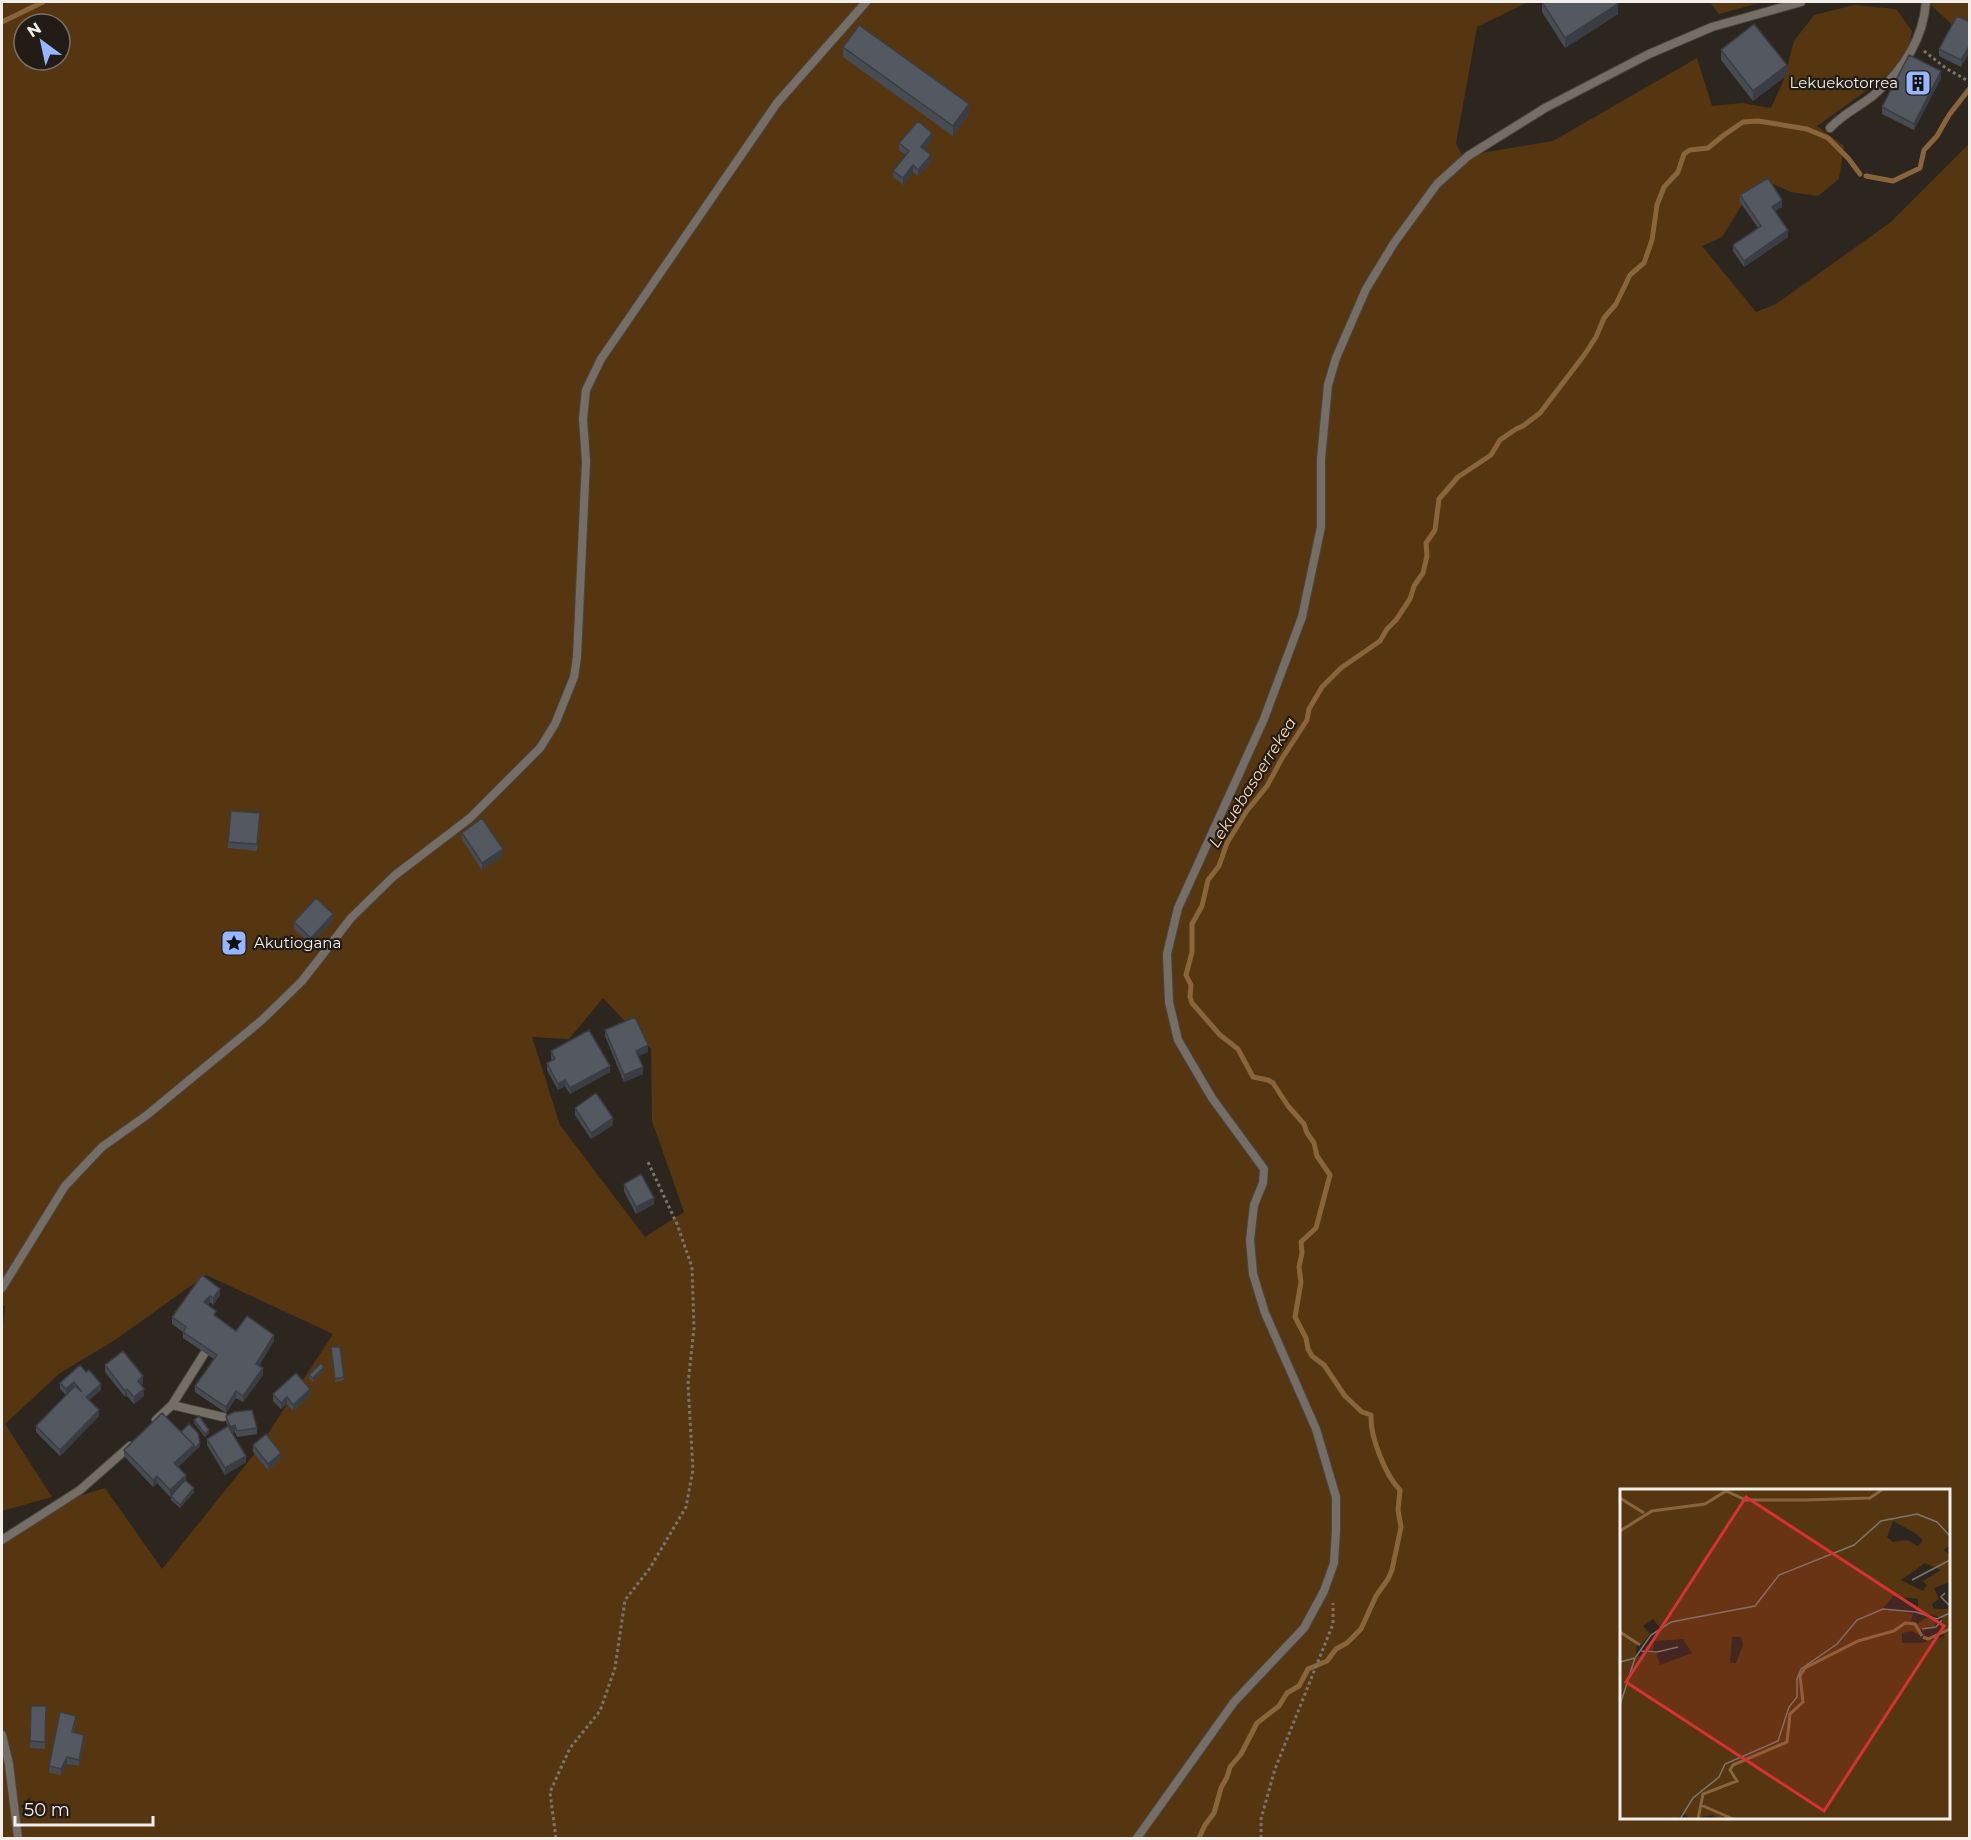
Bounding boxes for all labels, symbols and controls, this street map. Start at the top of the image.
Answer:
north arrow [12,12,72,72]
text: N [24,18,45,41]
building icon: Lekuekotorrea [1903,68,1933,98]
place label: Lekuekotorrea [1790,73,1898,92]
water label: Lekuebasoerrekea [1205,714,1300,851]
place icon: Akutiogana [219,928,249,958]
place label: Akutiogana [254,933,341,952]
inset map [1620,1489,1950,1819]
scale bar [15,1789,153,1827]
text: 50 m [24,1799,70,1821]

